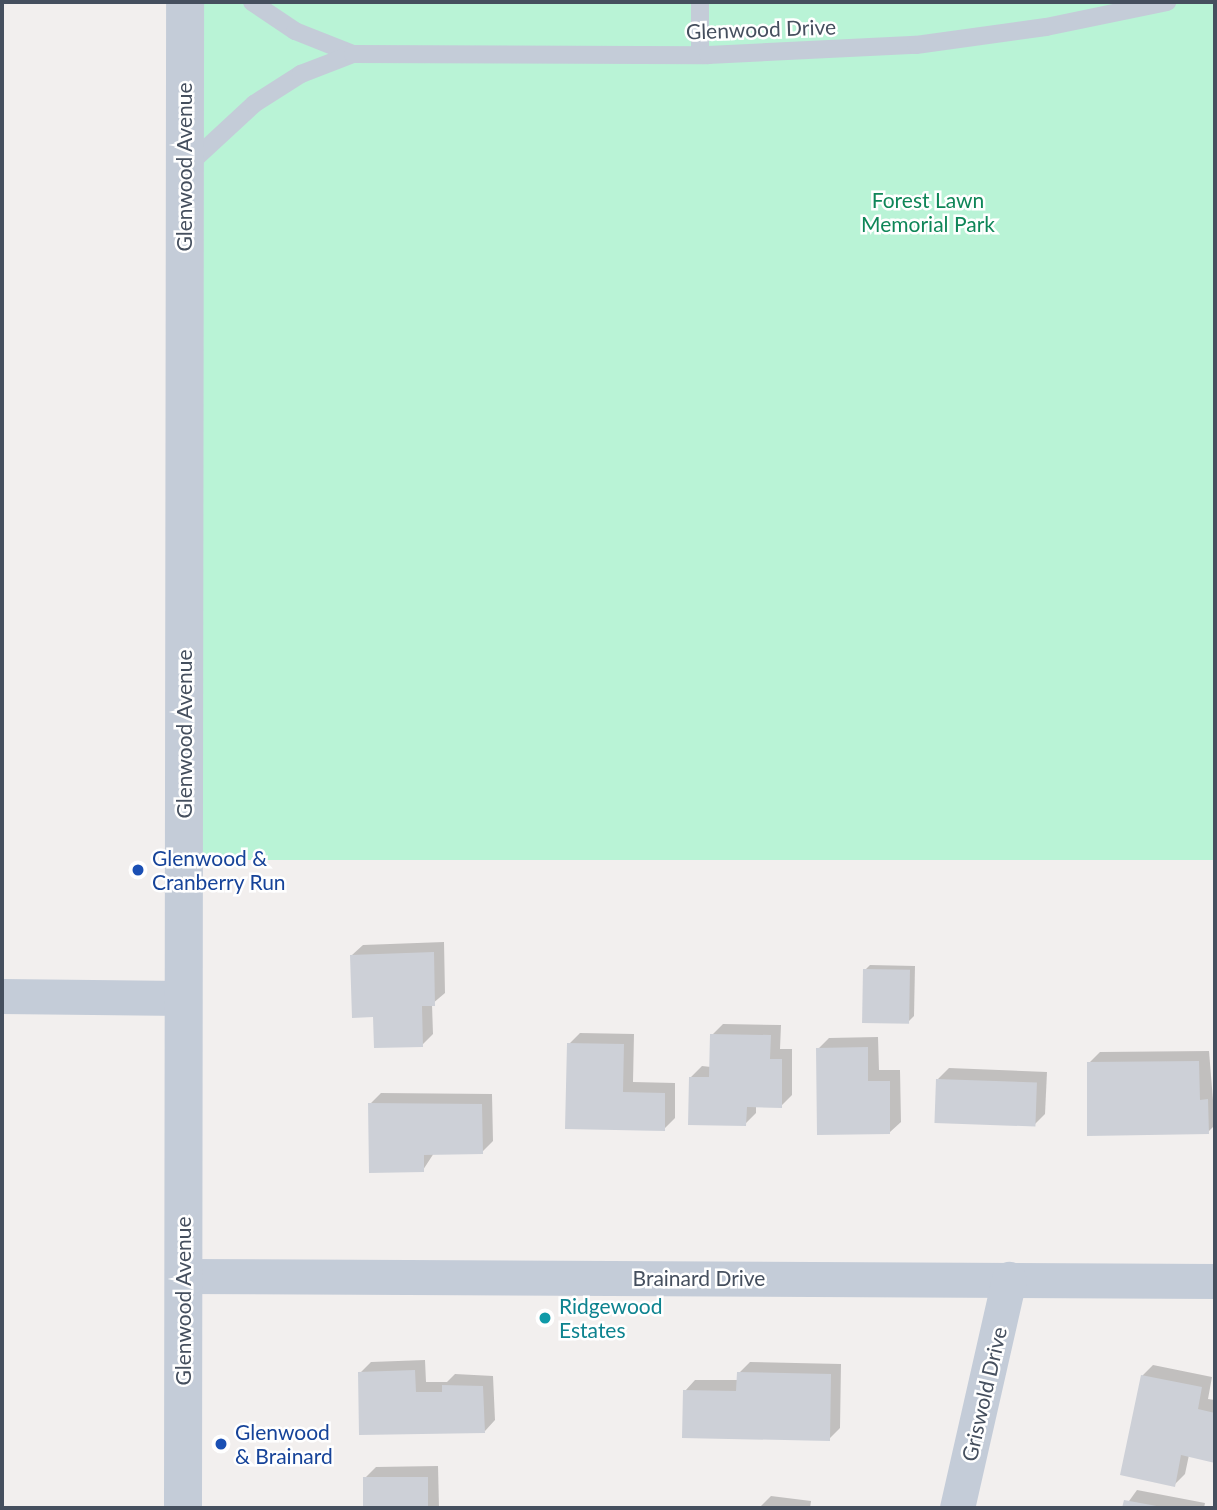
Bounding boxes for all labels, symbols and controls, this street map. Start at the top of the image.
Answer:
street label: Glenwood Drive [685,14,837,44]
street label: Glenwood Avenue [171,82,197,252]
park label: Forest Lawn Memorial Park [861,187,995,237]
street label: Glenwood Avenue [171,649,197,819]
place label: Glenwood & Cranberry Run [152,845,286,895]
marker: Glenwood & Cranberry Run [130,862,146,878]
street label: Glenwood Avenue [170,1216,196,1386]
street label: Brainard Drive [633,1265,765,1291]
place label: Ridgewood Estates [559,1293,662,1343]
marker: Ridgewood Estates [537,1310,553,1326]
street label: Griswold Drive [956,1324,1012,1464]
place label: Glenwood & Brainard [235,1419,333,1469]
marker: Glenwood & Brainard [213,1436,229,1452]

